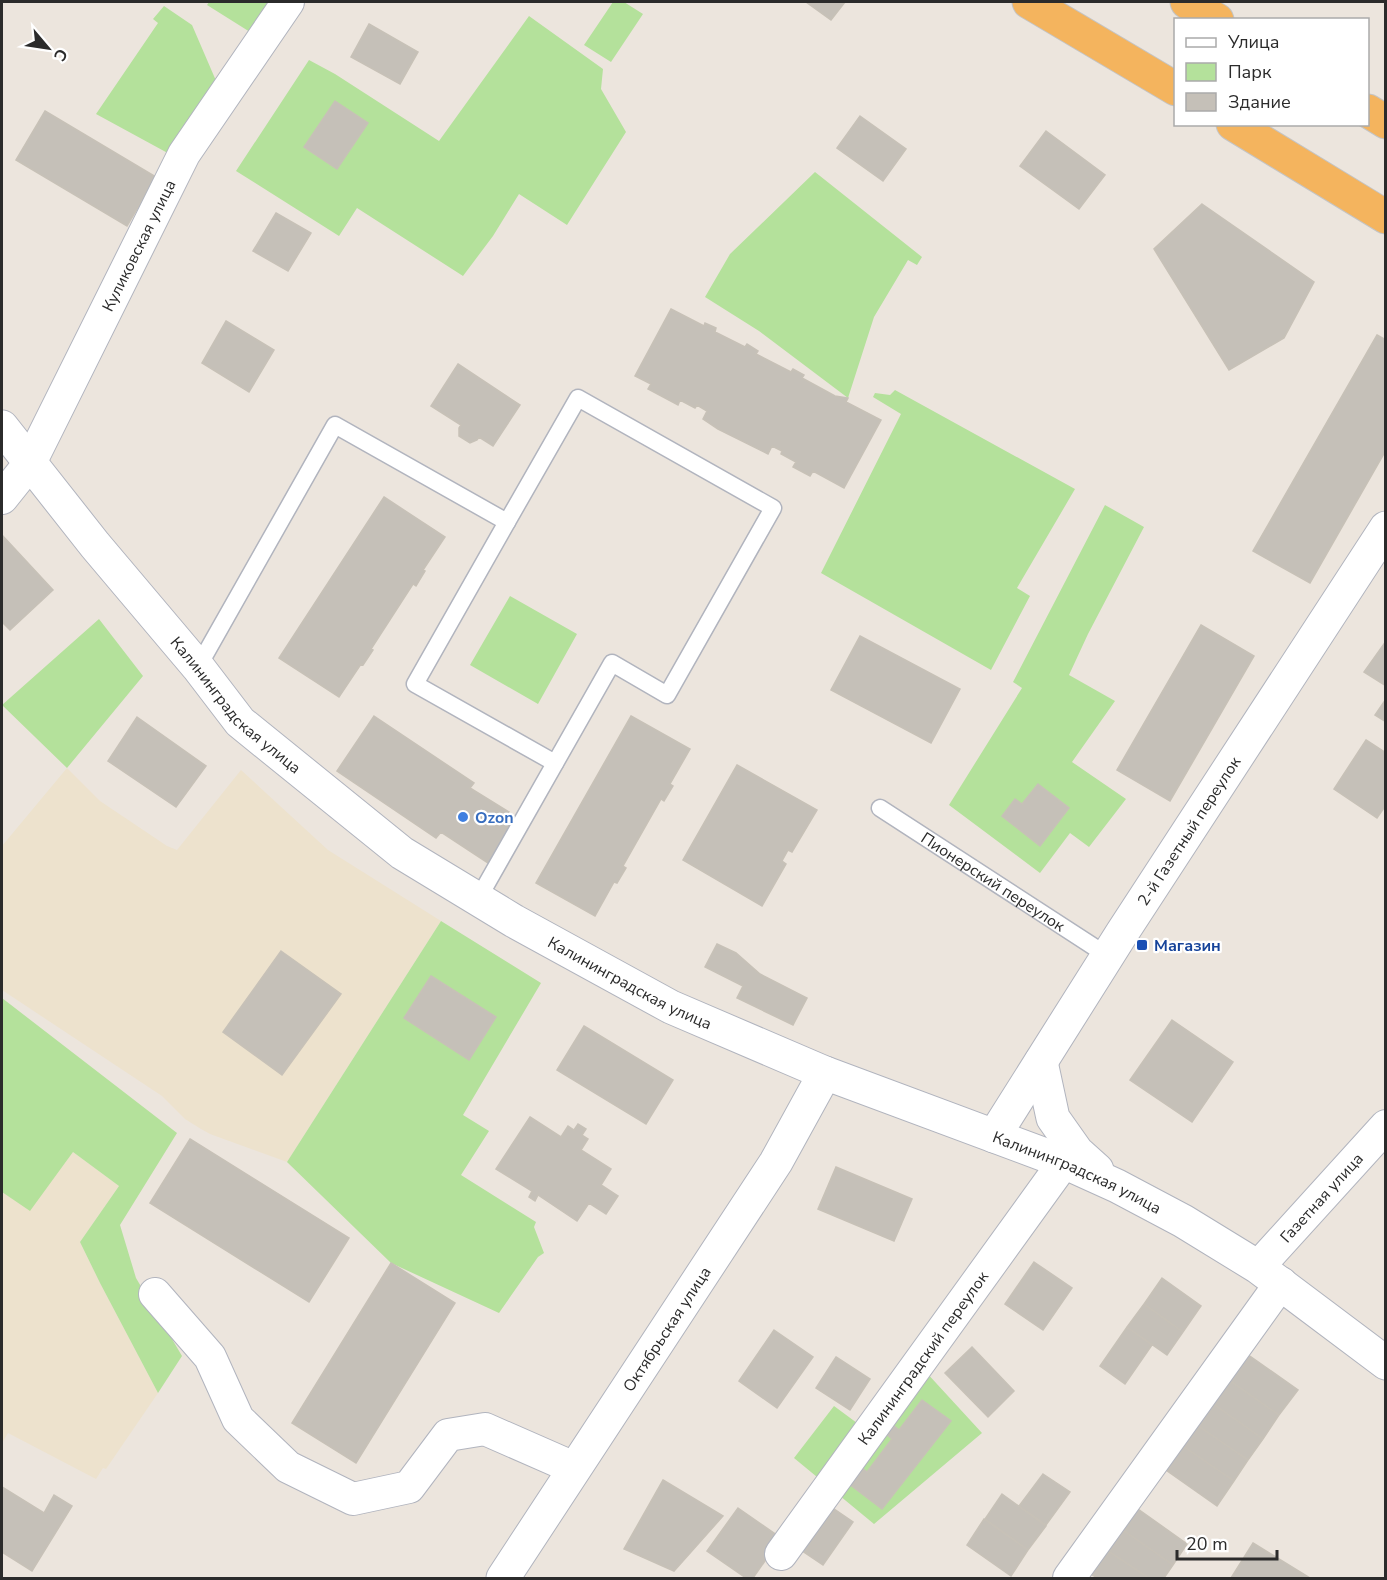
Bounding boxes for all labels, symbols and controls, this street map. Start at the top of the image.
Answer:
north arrow [18,18,78,78]
legend [1174,18,1369,126]
text: Улица [1227,30,1279,54]
text: С [48,45,73,65]
text: Парк [1228,60,1272,84]
text: Здание [1228,90,1291,114]
street label: Куликовская улица [97,176,181,315]
street label: Калининградская улица [165,632,305,779]
street label: 2-й Газетный переулок [1133,752,1247,910]
place label: Ozon [475,807,514,829]
marker: Ozon [456,810,470,824]
street label: Пионерский переулок [916,827,1069,938]
street label: Калининградская улица [544,932,715,1035]
place label: Магазин [1154,935,1221,957]
marker: Магазин [1135,938,1149,952]
street label: Калининградская улица [989,1126,1165,1219]
street label: Газетная улица [1275,1148,1368,1248]
street label: Октябрьская улица [618,1262,716,1396]
street label: Калининградский переулок [853,1266,994,1450]
scale bar [1177,1523,1278,1561]
text: 20 m [1186,1532,1228,1556]

